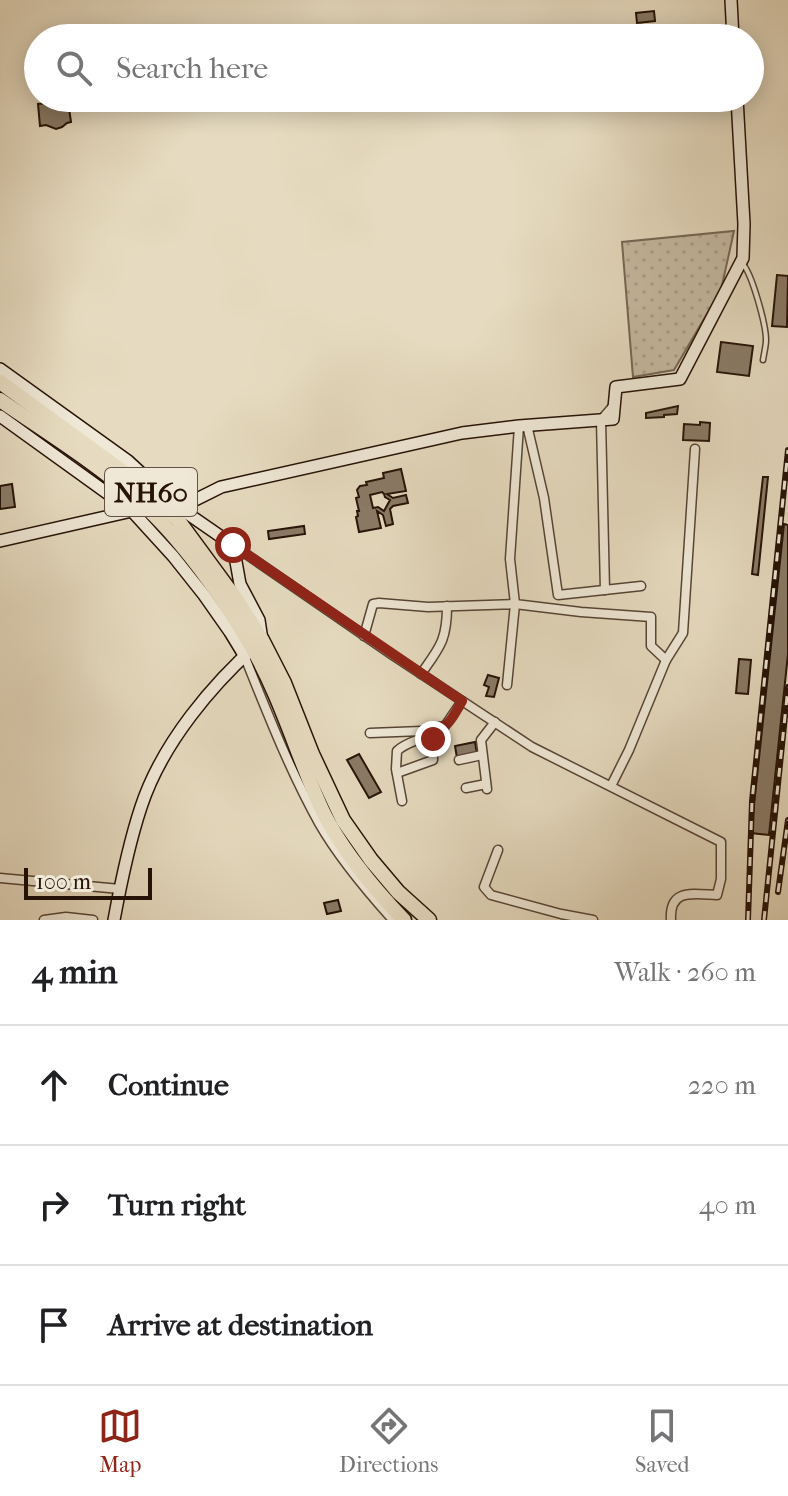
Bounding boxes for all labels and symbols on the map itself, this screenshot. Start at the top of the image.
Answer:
road number: NH60 [105,468,197,516]
route start [215,527,251,563]
route end [415,721,451,757]
scale bar [24,864,152,900]

